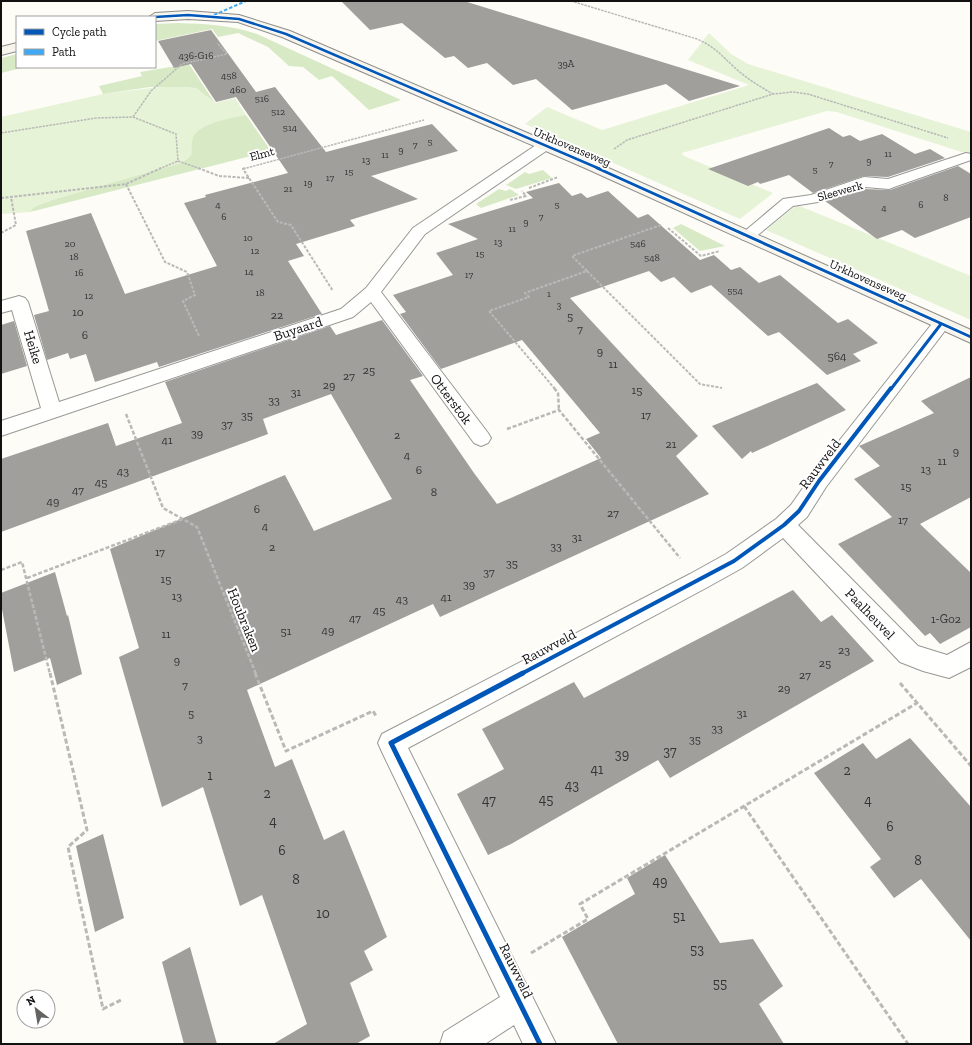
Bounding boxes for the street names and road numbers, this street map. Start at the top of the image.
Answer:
street label: Urkhovenseweg [531,124,613,170]
street label: Elmt [248,144,276,164]
street label: Sleewerk [816,178,865,204]
street label: Urkhovenseweg [827,257,909,303]
street label: Buyaard [271,313,325,345]
street label: Heike [20,328,46,366]
street label: Otterstok [427,370,476,428]
street label: Rauwveld [796,435,845,493]
street label: Paalheuvel [841,585,899,643]
street label: Houbraken [224,586,264,654]
street label: Rauwveld [519,626,579,668]
street label: Rauwveld [495,941,537,1001]

